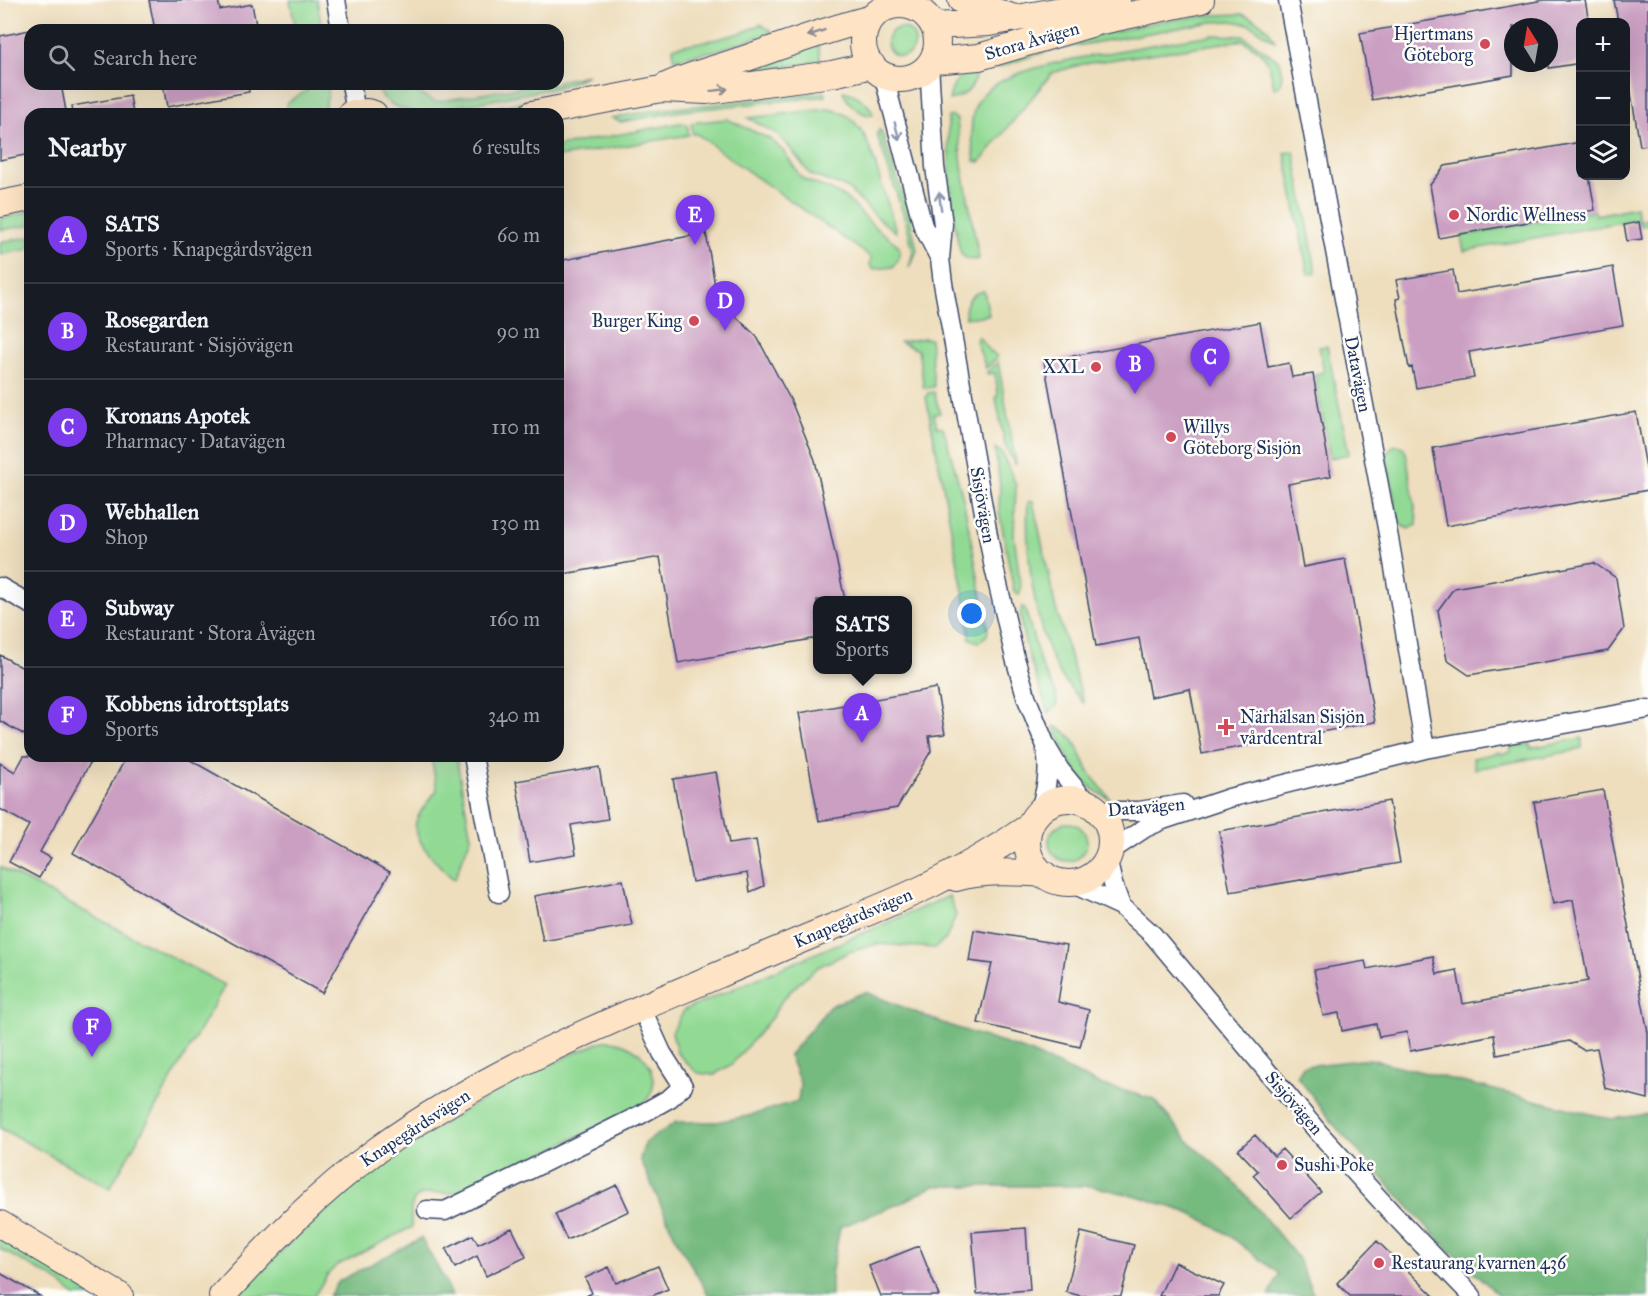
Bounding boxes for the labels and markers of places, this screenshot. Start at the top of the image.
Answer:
place label: Hjertmans Göteborg [1393,23,1474,67]
marker: Hjertmans Göteborg [1478,37,1492,51]
pin: E [676,196,714,245]
place label: Nordic Wellness [1466,204,1586,226]
marker: Nordic Wellness [1447,208,1461,222]
pin: D [706,282,744,331]
place label: Burger King [591,310,683,333]
marker: Burger King [687,314,701,328]
pin: C [1190,338,1230,387]
pin: B [1116,344,1154,394]
place label: XXL [1043,356,1085,378]
marker: XXL [1089,360,1103,374]
place label: Willys Göteborg Sisjön [1183,416,1302,460]
marker: Willys Göteborg Sisjön [1164,430,1178,444]
pin: A [842,694,882,743]
place label: Närhälsan Sisjön vårdcentral [1239,706,1365,749]
marker: Närhälsan Sisjön vårdcentral [1217,718,1235,736]
pin: F [72,1008,112,1057]
place label: Sushi Poke [1294,1154,1374,1176]
marker: Sushi Poke [1275,1158,1289,1172]
place label: Restaurang kvarnen 436 [1391,1252,1567,1275]
marker: Restaurang kvarnen 436 [1372,1256,1386,1270]

